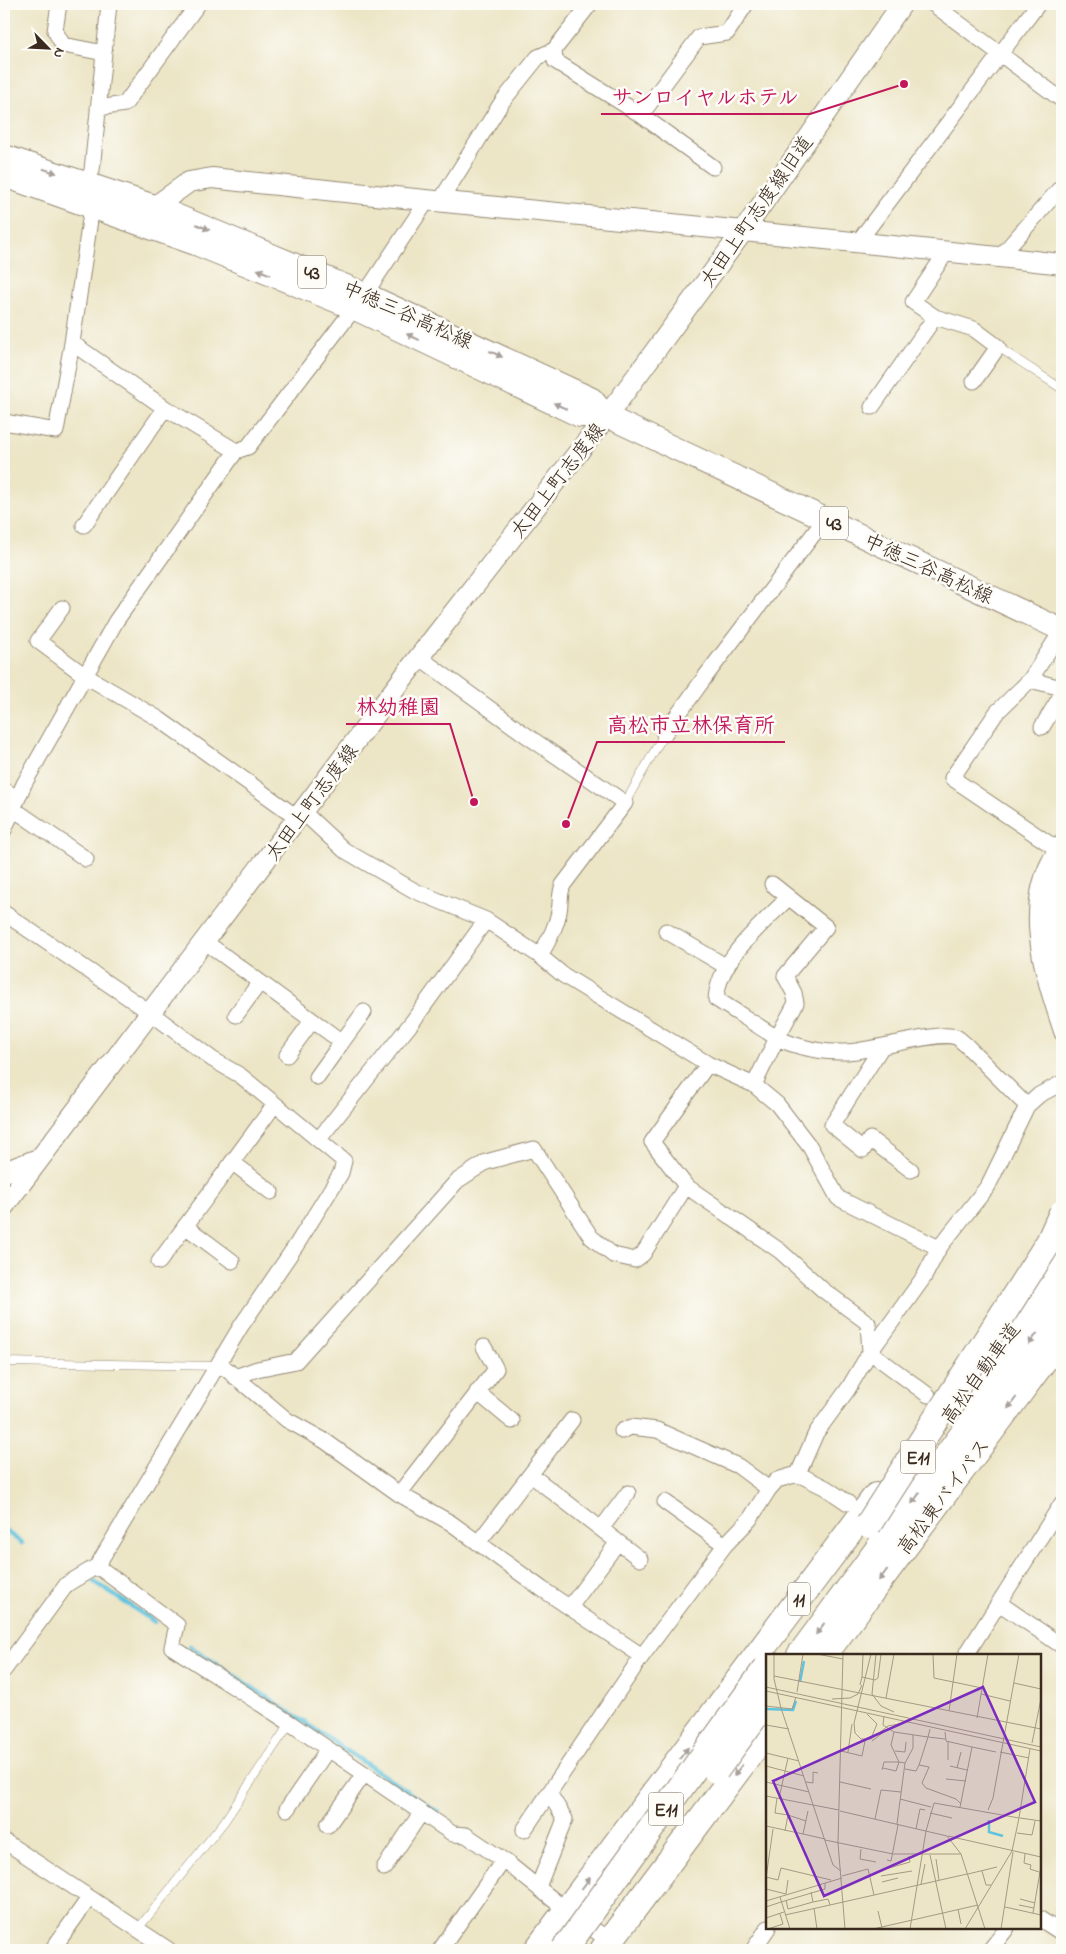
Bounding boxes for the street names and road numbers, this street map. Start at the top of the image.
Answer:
street label: 太田上町志度線旧道 [695,130,822,294]
road number: 43 [298,256,326,288]
street label: 中徳三谷高松線 [337,275,477,358]
street label: 太田上町志度線 [504,417,613,546]
road number: 43 [820,506,848,540]
street label: 中徳三谷高松線 [858,528,998,613]
street label: 太田上町志度線 [259,739,367,868]
street label: 高松自動車道 [935,1317,1029,1432]
street label: 高松東バイパス [891,1433,999,1562]
road number: E11 [900,1440,936,1474]
road number: 11 [788,1582,810,1616]
road number: E11 [648,1792,684,1826]

